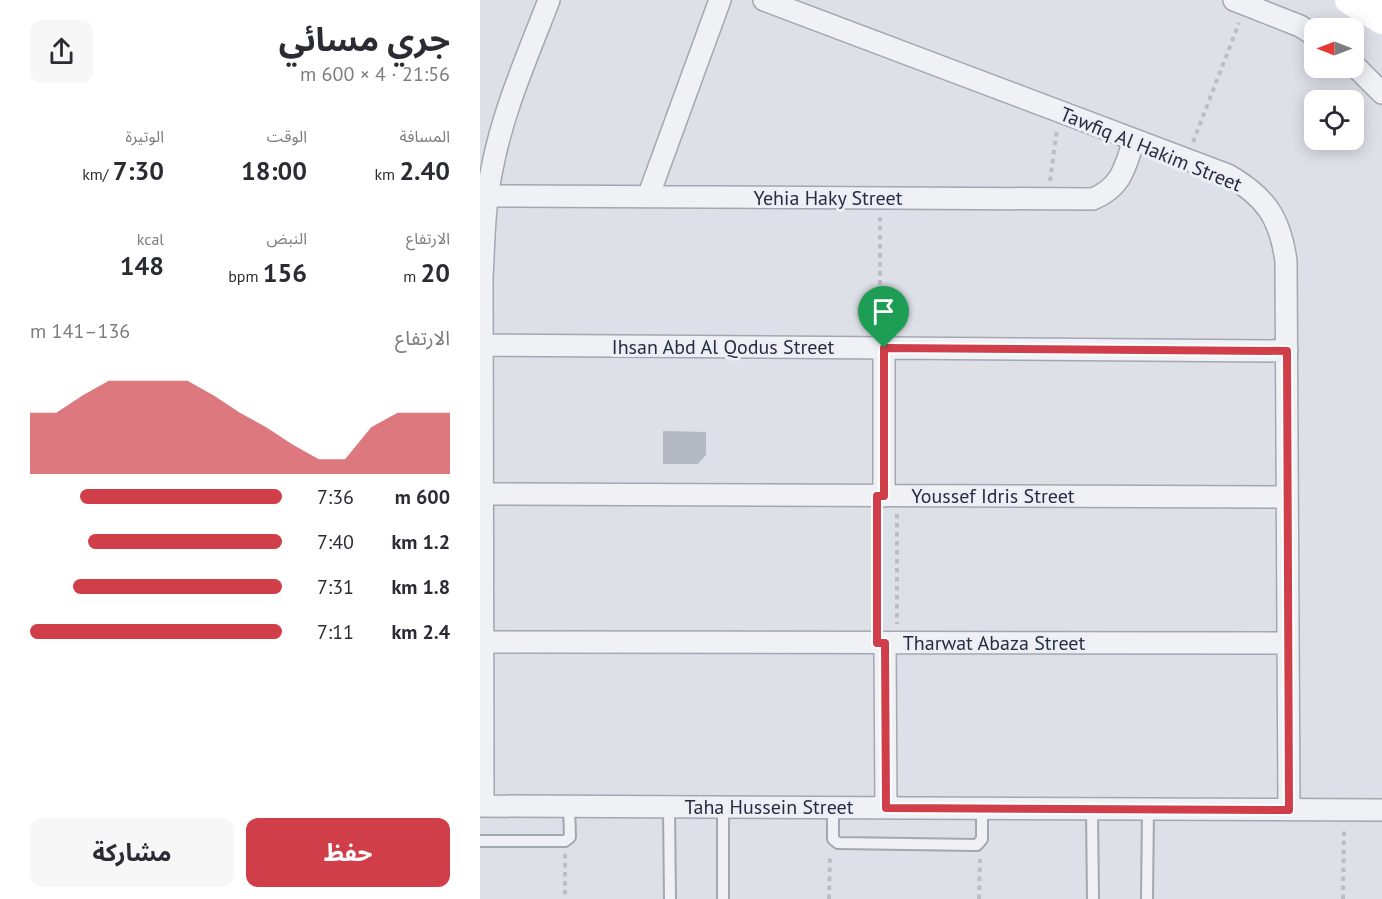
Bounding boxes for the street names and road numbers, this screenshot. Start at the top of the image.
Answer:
street label: Tawfiq Al Hakim Street [1056,101,1246,197]
street label: Yehia Haky Street [754,185,903,211]
street label: Ihsan Abd Al Qodus Street [612,334,834,360]
street label: Youssef Idris Street [911,483,1075,509]
street label: Tharwat Abaza Street [903,630,1085,656]
street label: Taha Hussein Street [684,794,854,820]

